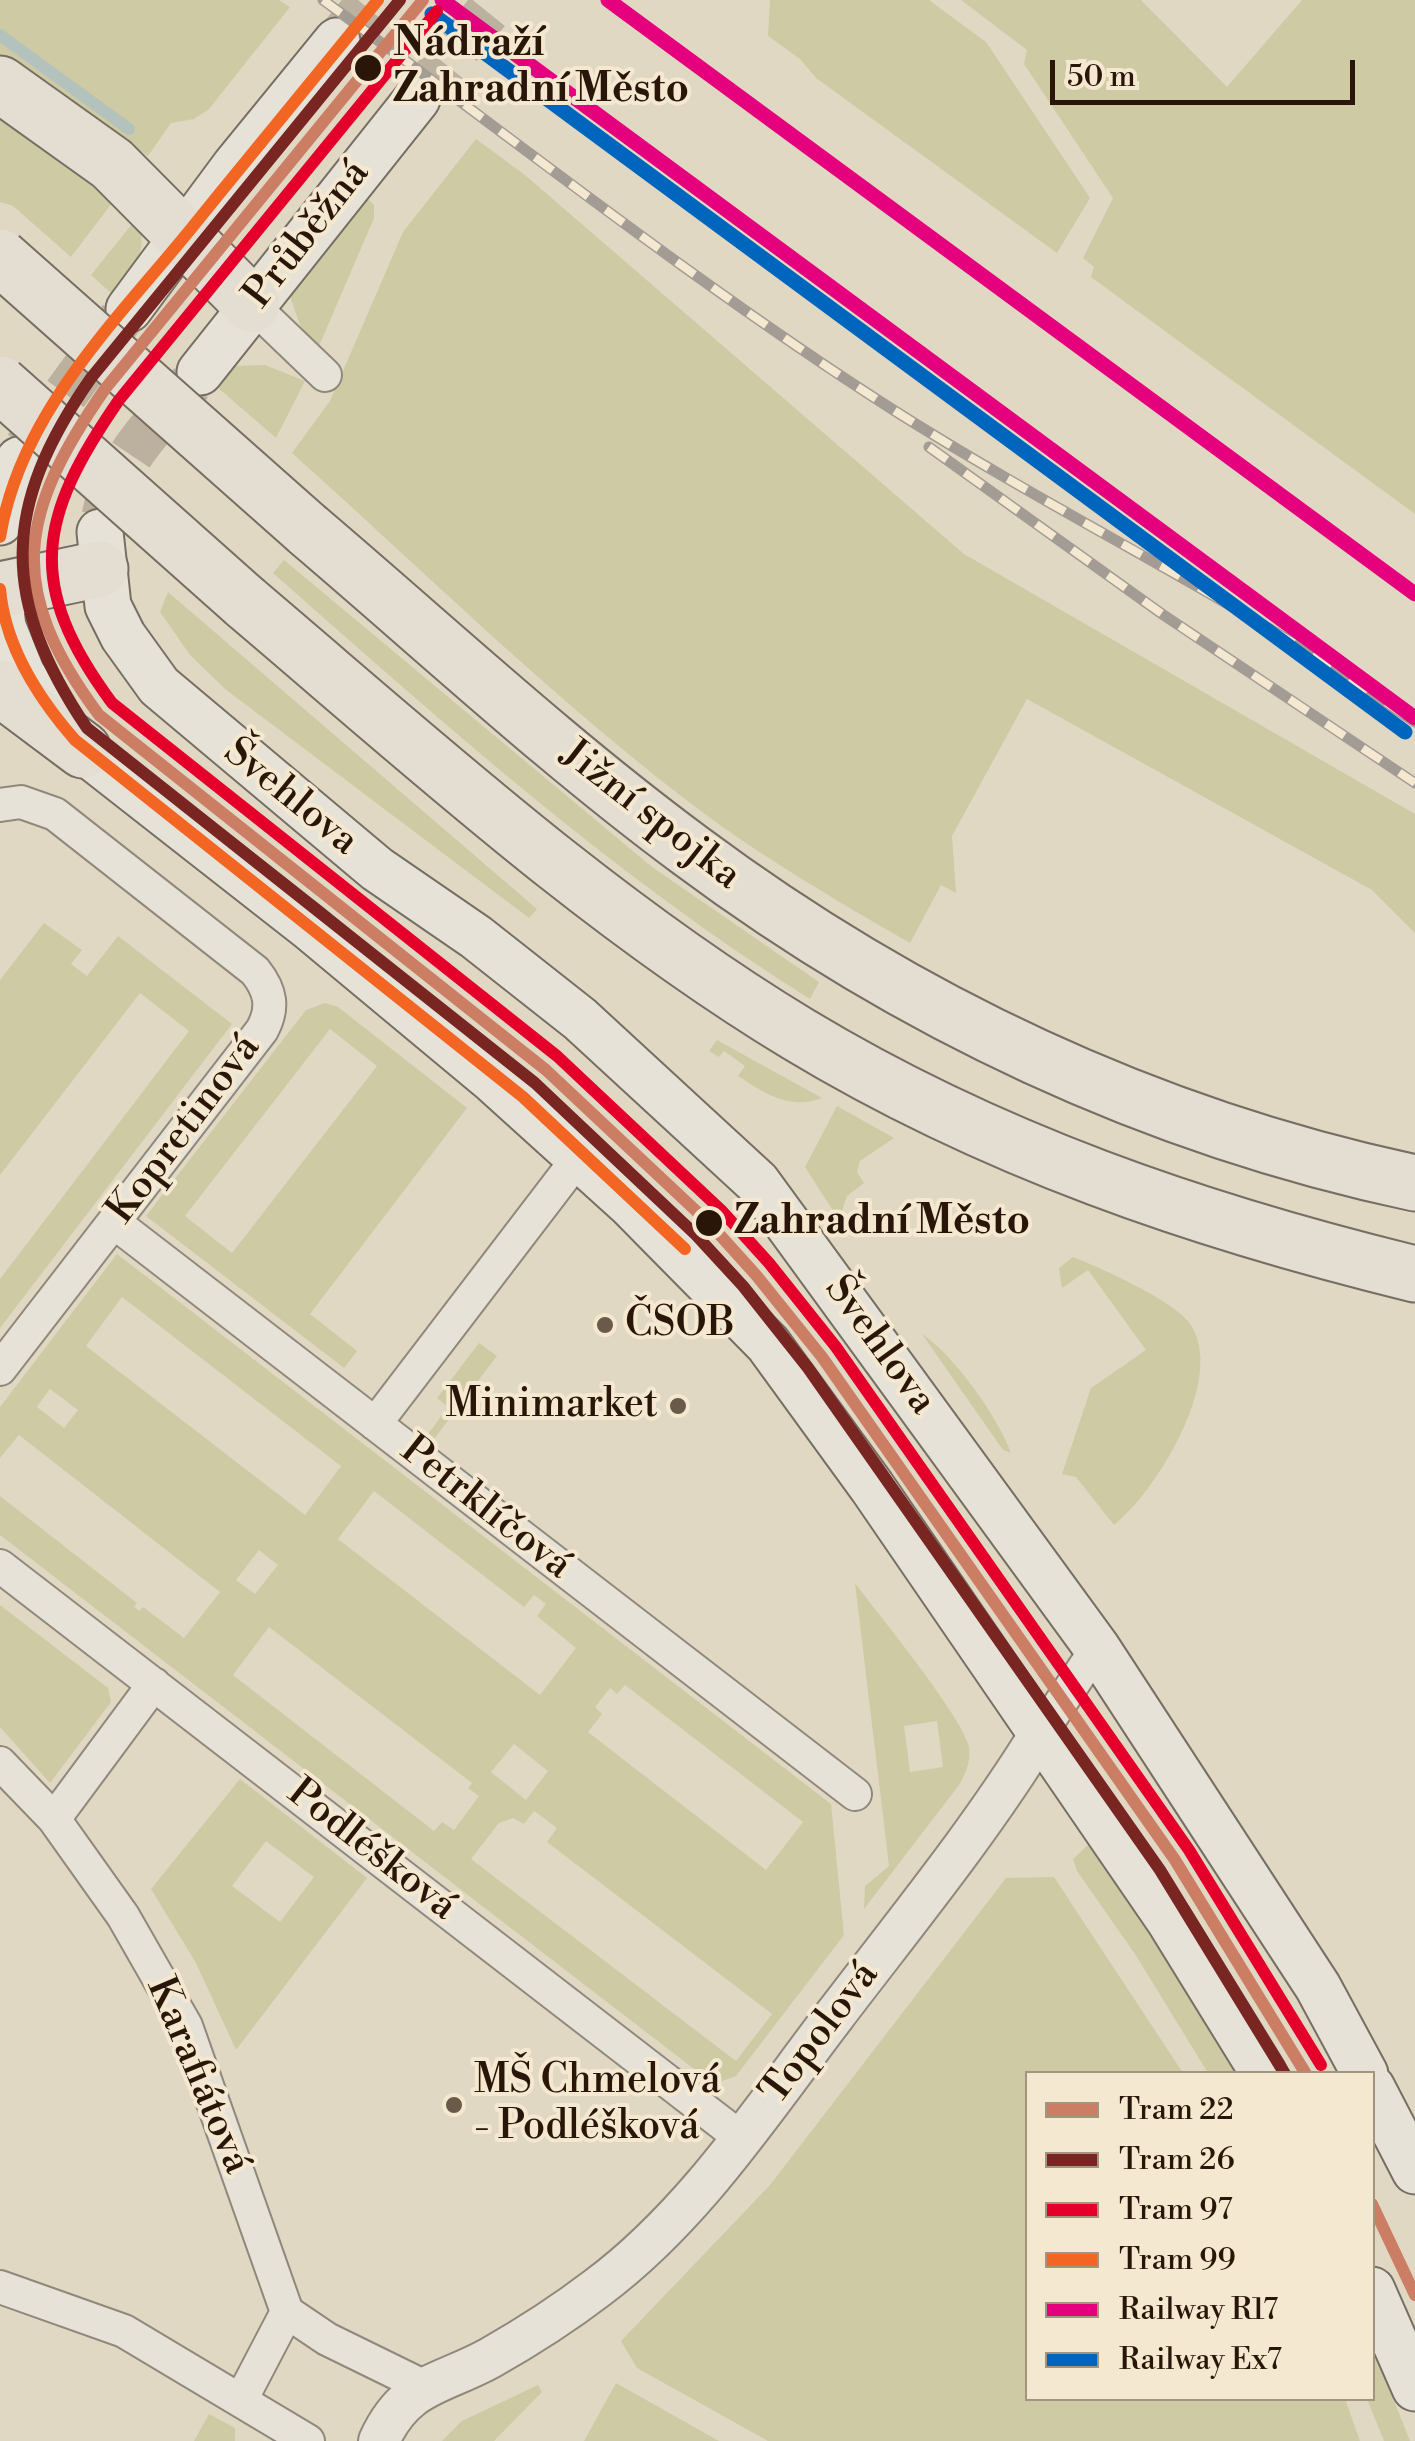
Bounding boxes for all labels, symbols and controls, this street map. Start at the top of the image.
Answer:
place label: Nádraží Zahradní Město [393,21,689,115]
scale bar [1055,40,1360,102]
marker: Nádraží Zahradní Město [352,52,384,84]
text: 50 m [1067,58,1136,96]
street label: Průběžná [235,151,381,319]
street label: Švehlova [213,729,367,867]
street label: Jižní spojka [551,731,749,901]
street label: Kopretinová [98,1026,272,1234]
place label: Zahradní Město [734,1199,1030,1247]
marker: Zahradní Město [693,1207,725,1239]
street label: Švehlova [813,1268,945,1424]
place label: ČSOB [625,1301,735,1349]
marker: ČSOB [594,1314,616,1336]
place label: Minimarket [445,1382,658,1430]
marker: Minimarket [667,1395,689,1417]
street label: Petrklíčová [390,1427,580,1591]
street label: Podléšková [277,1770,465,1932]
street label: Topolová [752,1953,890,2115]
street label: Karafiátová [134,1971,260,2181]
place label: MŠ Chmelová - Podléšková [474,2058,721,2152]
legend [1025,2071,1375,2401]
text: Tram 22 [1119,2091,1234,2129]
marker: MŠ Chmelová - Podléšková [443,2094,465,2116]
text: Tram 26 [1119,2141,1235,2179]
text: Tram 97 [1119,2191,1233,2229]
text: Tram 99 [1119,2241,1236,2279]
text: Railway R17 [1119,2291,1278,2329]
text: Railway Ex7 [1119,2341,1282,2379]

